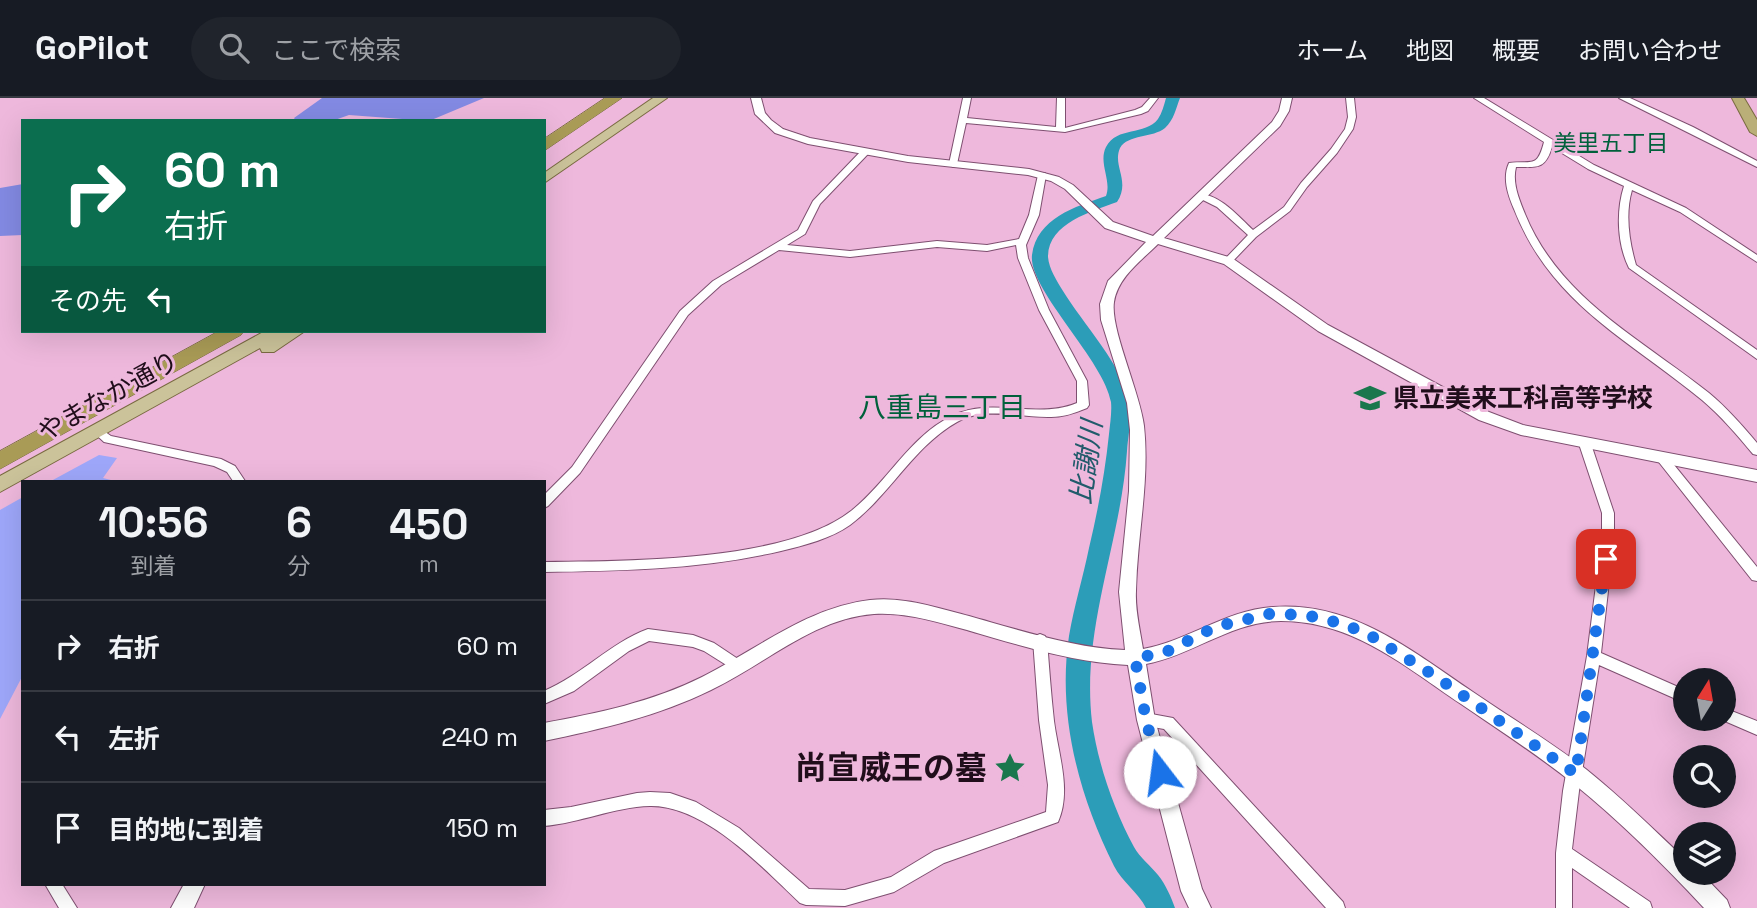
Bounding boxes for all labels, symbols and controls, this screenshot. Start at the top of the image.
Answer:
search box [191,17,681,80]
text: GoPilot [35,27,149,69]
icon: search [215,29,253,67]
text: ここで検索 [271,33,401,67]
text: ホーム [1297,35,1368,66]
text: 地図 [1406,35,1454,66]
text: 概要 [1492,35,1540,66]
text: お問い合わせ [1578,35,1722,66]
district label: 美里五丁目 [1554,128,1669,158]
text: 60 m [164,139,280,201]
icon: right [49,147,140,238]
text: 右折 [164,206,228,246]
icon: left [141,280,179,318]
text: その先 [49,284,127,318]
street label: やまなか通り [32,343,184,449]
school or university icon: 県立美来工科高等学校 [1353,381,1387,415]
place label: 県立美来工科高等学校 [1393,381,1653,415]
district label: 八重島三丁目 [858,389,1026,425]
water label: 比謝川 [1062,415,1110,506]
text: 10:56 [99,496,208,549]
text: 6 [286,496,312,549]
text: 450 [389,498,468,551]
pin [1576,529,1636,589]
icon: arrive [1587,540,1625,578]
text: m [419,549,439,579]
text: 到着 [130,551,176,581]
text: 分 [287,551,310,581]
icon: right [49,627,87,665]
text: 60 m [456,629,518,663]
text: 右折 [108,631,160,665]
north arrow [1673,668,1736,732]
map controls [1673,668,1736,885]
icon: left [49,718,87,756]
text: 240 m [441,720,518,754]
text: 左折 [108,722,160,756]
position arrow [1123,735,1197,809]
button: search [1673,745,1736,808]
place label: 尚宣威王の墓 [795,748,987,788]
place icon: 尚宣威王の墓 [993,751,1027,785]
icon: arrive [49,809,87,847]
text: 150 m [446,811,518,845]
text: 目的地に到着 [108,813,264,847]
button: layers [1673,822,1736,885]

